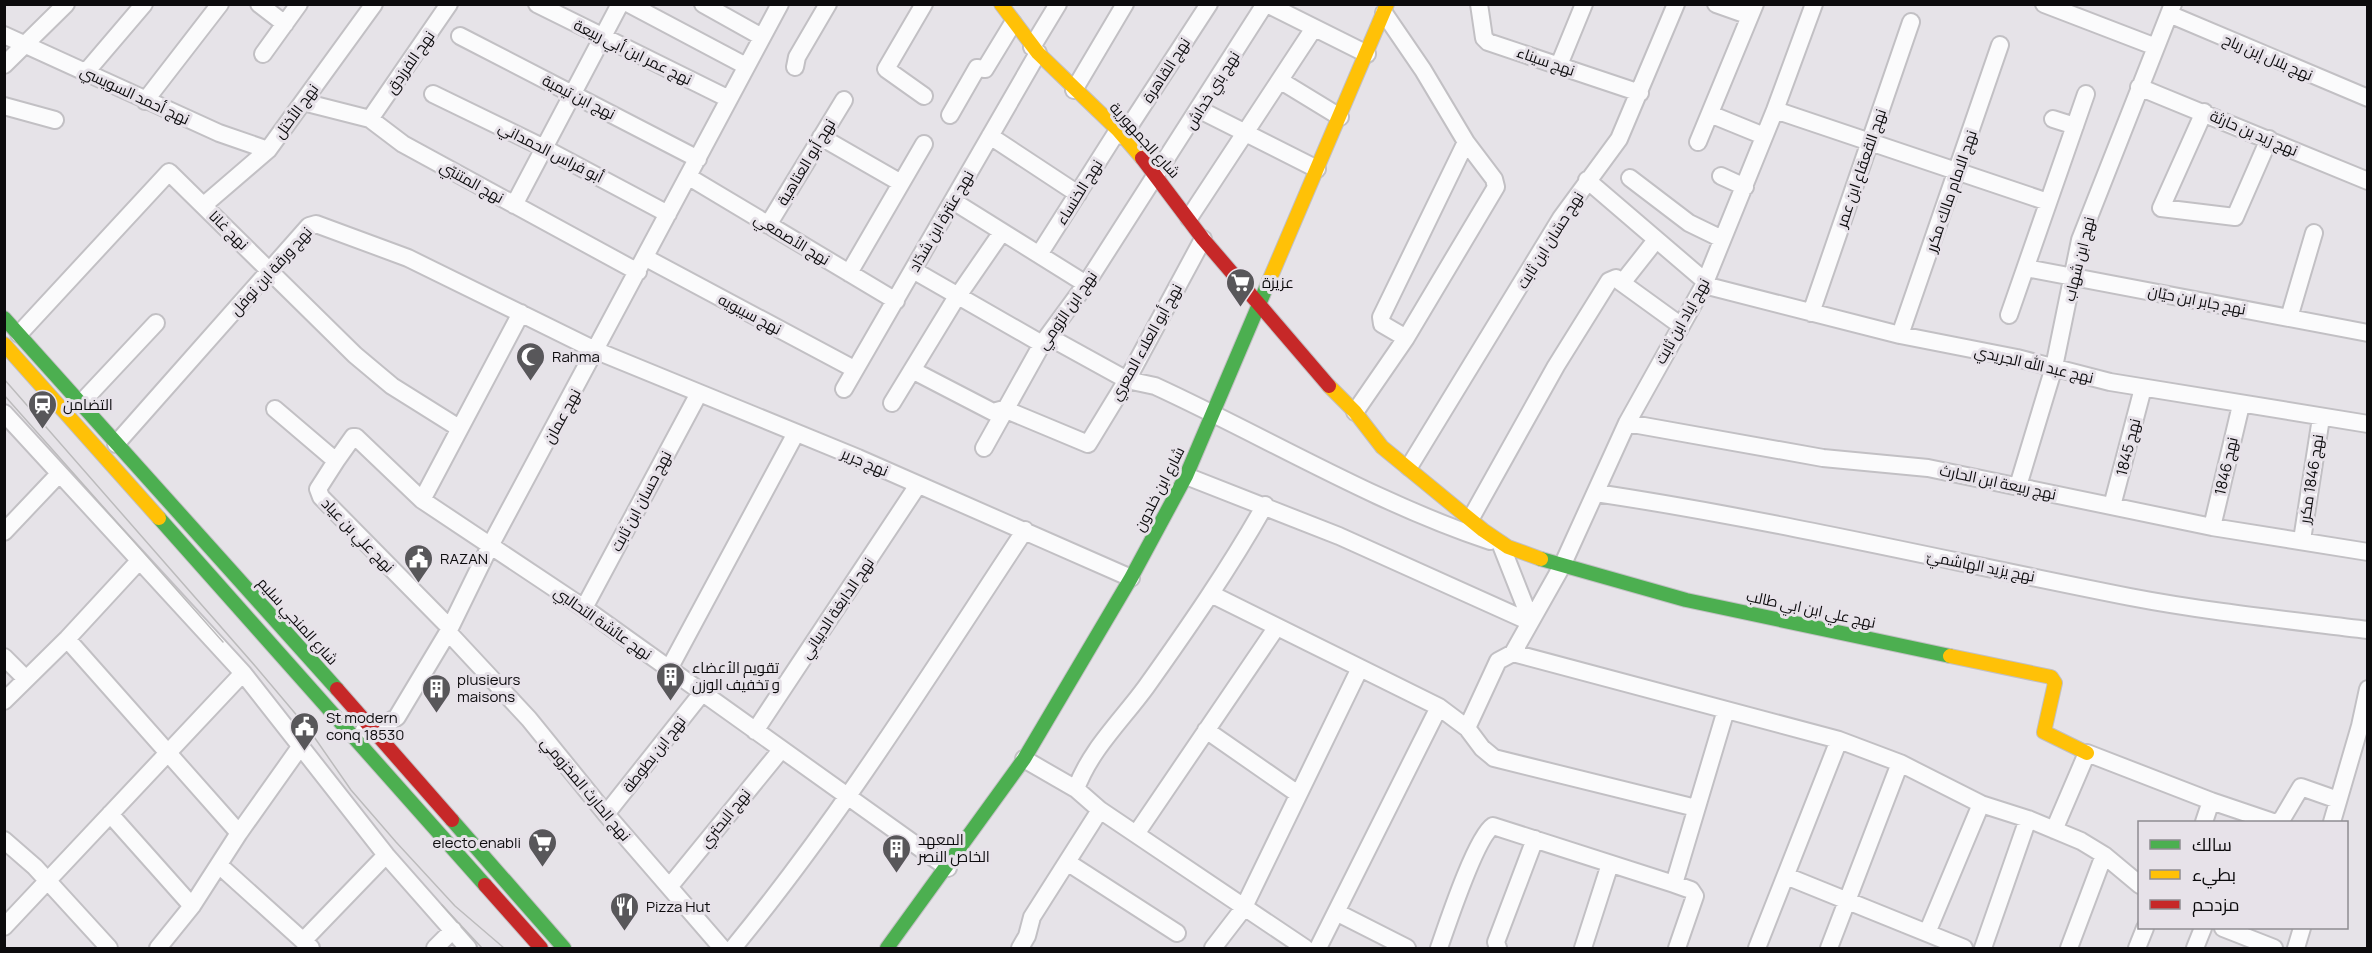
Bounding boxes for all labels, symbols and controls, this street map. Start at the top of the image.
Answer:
street label: نهج عمر ابن أبي ربيعة [569,14,696,92]
street label: نهج الفرزدق [381,26,440,98]
street label: نهج بلال إبن رباح [2219,29,2316,86]
street label: نهج القاهرة [1137,33,1196,107]
street label: نهج سيناء [1514,41,1578,82]
street label: نهج بني خداش [1180,47,1246,134]
street label: نهج أحمد السويسي [76,60,193,131]
street label: نهج ابن تيمية [538,70,619,125]
street label: نهج الأختل [269,79,324,143]
street label: شارع الجمهورية [1104,97,1185,183]
street label: نهج زيد بن حارثة [2207,105,2301,162]
street label: نهج القعقاع ابن عمر [1831,106,1892,231]
street label: نهج أبو العتاهية [772,115,841,210]
street label: أبو فراس الحمداني [494,117,607,189]
street label: نهج الامام مالك مكرر [1920,127,1983,256]
street label: نهج الخنساء [1051,155,1108,229]
street label: نهج المتنبّي [435,156,508,210]
street label: نهج عنترة ابن شدّاد [904,167,979,276]
street label: نهج حسّان ابن ثابت [1512,187,1589,293]
street label: نهج غانا [204,206,253,255]
street label: نهج الأصمعي [749,208,834,272]
street label: نهج ابن شهاب [2058,215,2101,304]
street label: نهج ورقة ابن نوفل [225,222,317,321]
street label: نهج ابن الرّومي [1032,266,1104,355]
supermarket icon: عزيزة [1225,266,1257,308]
place label: عزيزة [1262,272,1294,293]
street label: نهج اياد ابن ثابت [1650,274,1715,368]
street label: نهج أبو العلاء المعري [1105,280,1189,405]
street label: نهج جابر ابن حيّان [2146,280,2248,321]
street label: نهج سيبويه [714,289,785,340]
mosque icon: Rahma [515,340,547,382]
street label: نهج عبد الله الجريدي [1972,340,2096,390]
place label: Rahma [552,346,600,367]
street label: نهج عمان [538,385,587,448]
station icon: التضامن [26,388,58,430]
place label: التضامن [63,394,113,415]
street label: نهج 1845 [2111,416,2146,478]
street label: نهج 1846 مكرر [2293,433,2329,526]
street label: نهج 1846 [2209,435,2244,497]
street label: نهج جرير [837,442,892,482]
street label: شارع ابن خلدون [1129,443,1190,536]
street label: نهج حسان ابن ثابت [606,447,677,555]
street label: نهج ربيعة ابن الحارث [1937,459,2058,506]
street label: نهج علي بن عياد [316,493,399,578]
public building icon: RAZAN [403,542,435,584]
street label: نهج يزيد الهاشميّ [1924,545,2037,589]
place label: RAZAN [440,548,488,569]
street label: نهج الدابغة الدبياني [795,553,880,664]
street label: شارع المنجي سليم [251,573,343,671]
street label: نهج عائشة التحالبي [549,581,656,666]
street label: نهج علي ابن ابي طالب [1744,585,1878,635]
place label: تقويم الأعضاء و تخفيف الوزن [692,657,780,695]
building icon: تقويم الأعضاء و تخفيف الوزن [655,660,687,702]
place label: plusieurs maisons [457,669,520,707]
building icon: plusieurs maisons [420,672,452,714]
place label: St modern conq 18530 [326,707,404,745]
public building icon: St modern conq 18530 [289,710,321,752]
street label: نهج ابن بطوطة [618,711,691,797]
street label: نهج الحارث المخزومي [535,733,636,847]
street label: نهج البحتري [695,784,757,853]
legend [2138,821,2348,929]
supermarket icon: electo enabli [526,826,558,868]
place label: المعهد الخاص النصر [917,829,990,867]
place label: electo enabli [432,832,521,853]
building icon: المعهد الخاص النصر [881,832,913,874]
text: سالك [2192,832,2232,856]
text: بطيء [2192,862,2236,889]
restaurant icon: Pizza Hut [609,890,641,932]
text: مزدحم [2192,892,2240,917]
place label: Pizza Hut [646,896,711,917]

